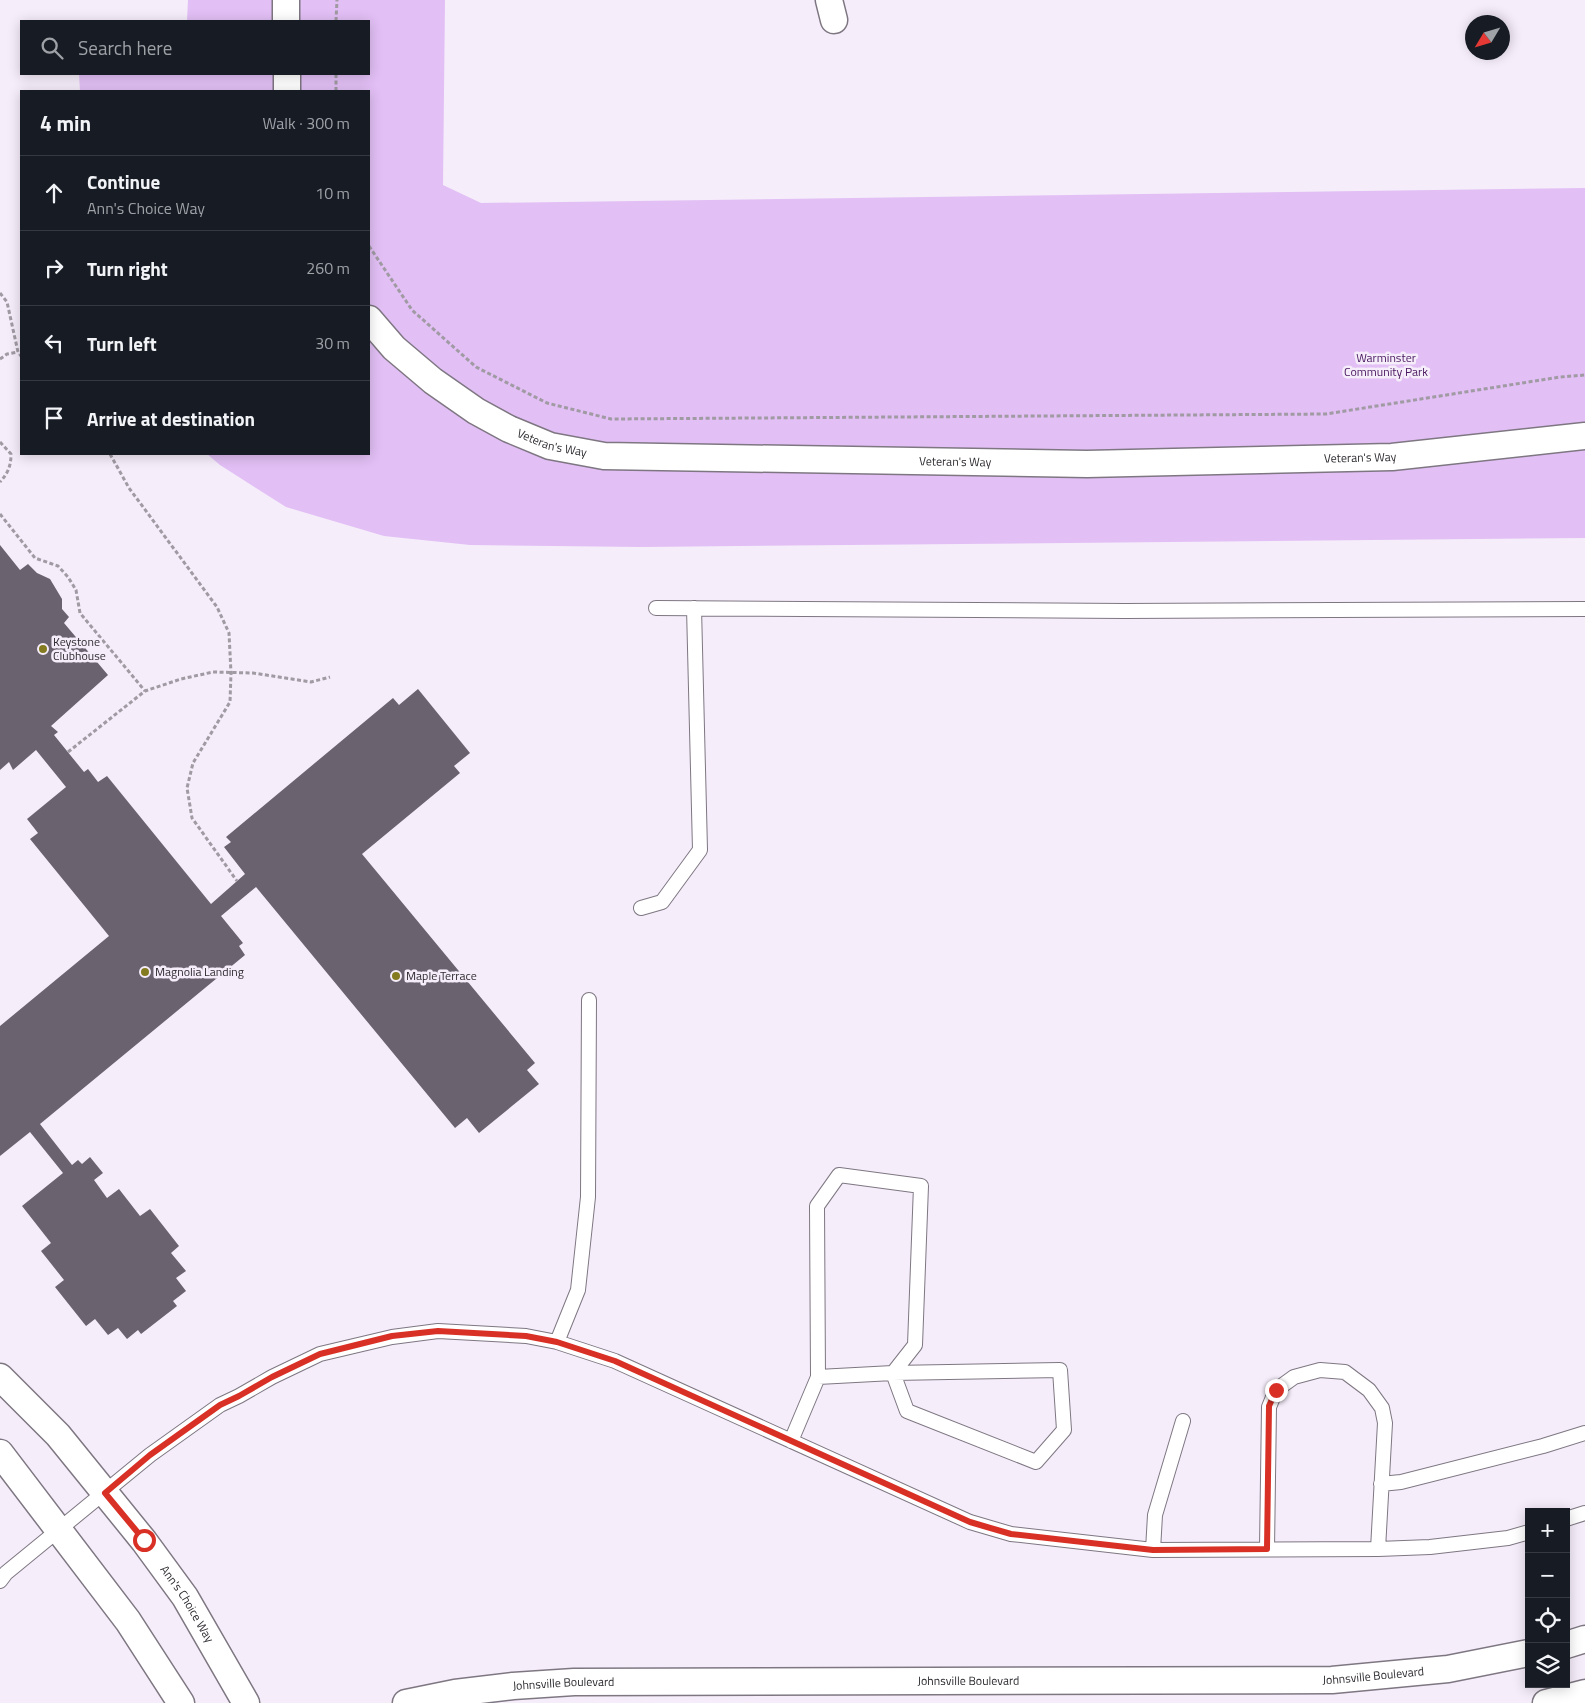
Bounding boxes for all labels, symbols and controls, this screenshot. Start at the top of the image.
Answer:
north arrow [1465,15,1510,60]
search box [20,20,370,75]
text: Search here [78,33,172,62]
icon: search [38,34,66,62]
text: 4 min [40,107,91,139]
text: Walk · 300 m [262,111,350,135]
text: Continue [87,167,160,196]
icon: ahead [40,179,68,207]
text: 10 m [315,181,350,205]
text: Ann's Choice Way [87,196,205,220]
icon: right [40,254,68,282]
text: Turn right [87,254,168,283]
text: 260 m [306,256,350,280]
icon: left [40,329,68,357]
text: Turn left [87,329,157,358]
text: 30 m [315,331,350,355]
park label: Warminster Community Park [1344,348,1428,381]
icon: arrive [40,404,68,432]
text: Arrive at destination [87,404,255,433]
street label: Veteran's Way [514,423,589,462]
street label: Veteran's Way [1324,447,1397,468]
street label: Veteran's Way [919,451,992,471]
place label: Keystone Clubhouse [53,632,106,665]
marker: Keystone Clubhouse [37,643,49,655]
place label: Magnolia Landing [155,962,244,981]
marker: Magnolia Landing [139,966,151,978]
place label: Maple Terrace [406,966,477,985]
marker: Maple Terrace [390,970,402,982]
route end [1265,1379,1288,1402]
map controls [1525,1508,1570,1688]
button: + [1525,1508,1570,1553]
route start [133,1529,156,1552]
button: − [1525,1553,1570,1598]
street label: Ann's Choice Way [156,1561,219,1646]
button: locate [1525,1598,1570,1643]
button: layers [1525,1643,1570,1688]
street label: Johnsville Boulevard [1323,1661,1425,1689]
street label: Johnsville Boulevard [918,1671,1019,1690]
street label: Johnsville Boulevard [512,1672,614,1695]

